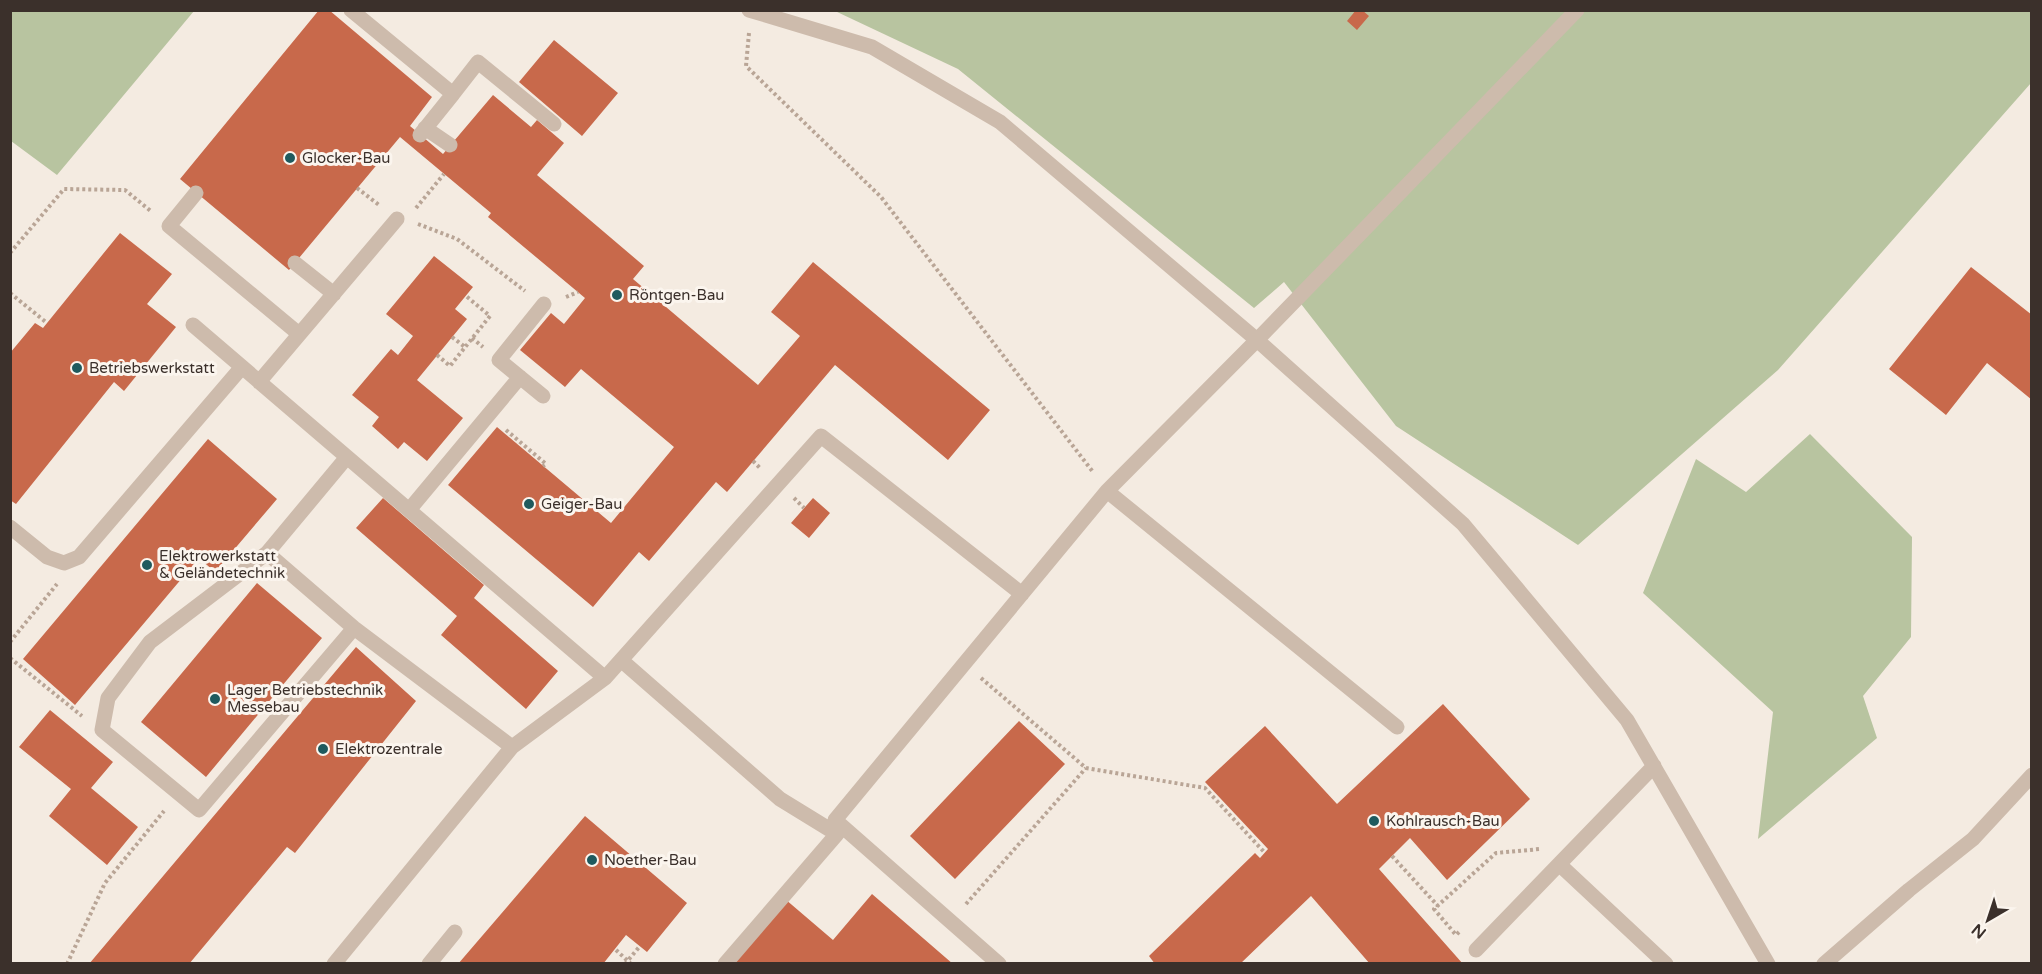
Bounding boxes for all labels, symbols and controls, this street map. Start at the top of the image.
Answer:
place label: Glocker-Bau [302,149,391,167]
marker: Glocker-Bau [283,151,297,165]
place label: Röntgen-Bau [629,286,725,304]
marker: Röntgen-Bau [610,288,624,302]
place label: Betriebswerkstatt [89,359,215,377]
marker: Betriebswerkstatt [70,361,84,375]
place label: Geiger-Bau [541,495,622,513]
marker: Geiger-Bau [522,497,536,511]
place label: Elektrowerkstatt & Geländetechnik [159,547,285,582]
marker: Elektrowerkstatt & Geländetechnik [140,558,154,572]
place label: Lager Betriebstechnik Messebau [227,681,383,716]
marker: Lager Betriebstechnik Messebau [208,692,222,706]
place label: Elektrozentrale [335,740,442,758]
marker: Elektrozentrale [316,742,330,756]
place label: Kohlrausch-Bau [1386,812,1500,830]
marker: Kohlrausch-Bau [1367,814,1381,828]
place label: Noether-Bau [604,851,697,869]
marker: Noether-Bau [585,853,599,867]
north arrow [1958,890,2018,950]
text: N [1968,919,1990,943]

